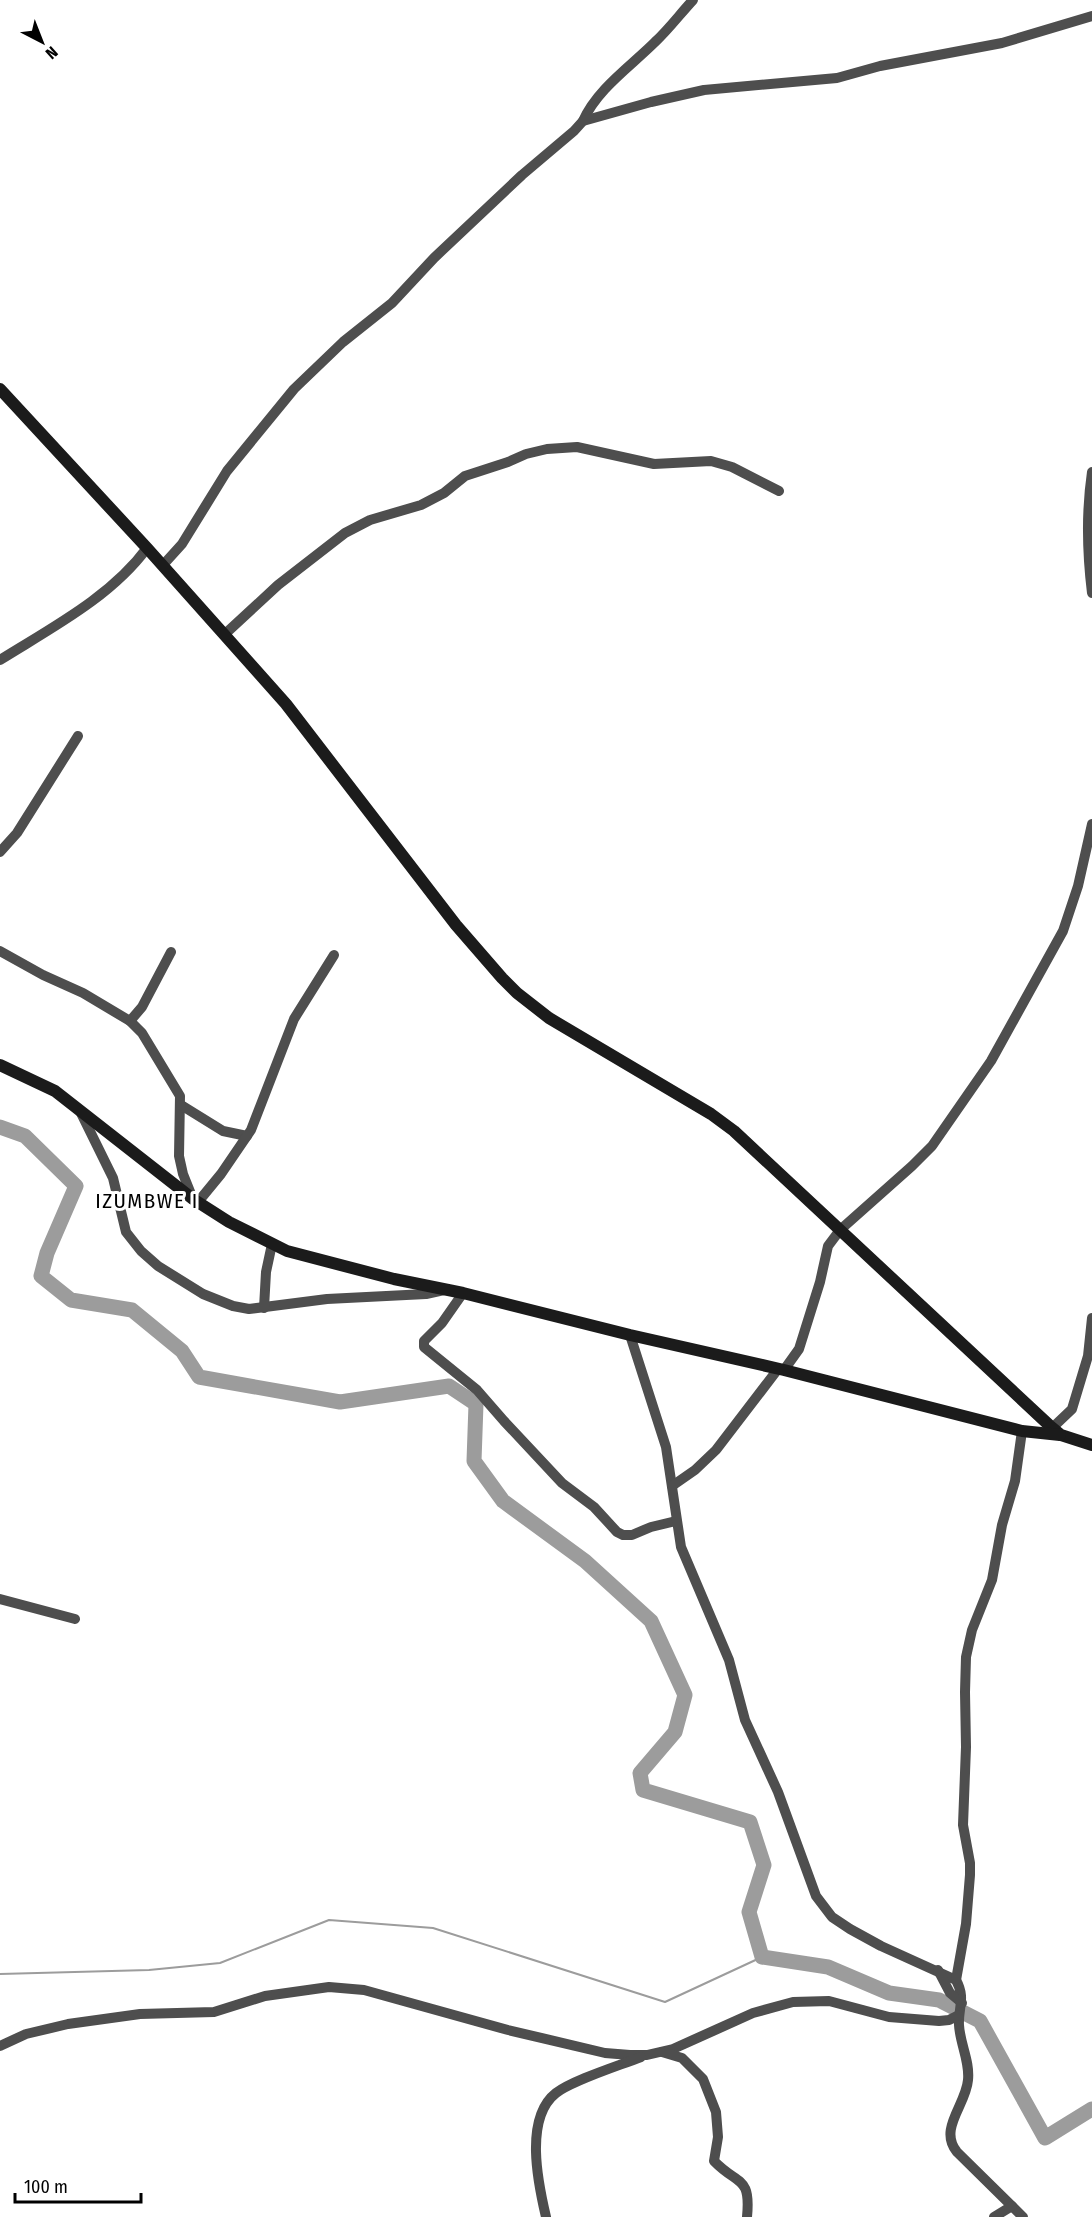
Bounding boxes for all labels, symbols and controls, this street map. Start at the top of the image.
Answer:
north arrow [12,12,72,72]
text: N [42,43,62,63]
district label: IZUMBWE I [95,1188,199,1214]
scale bar [15,2166,141,2204]
text: 100 m [24,2176,68,2198]

